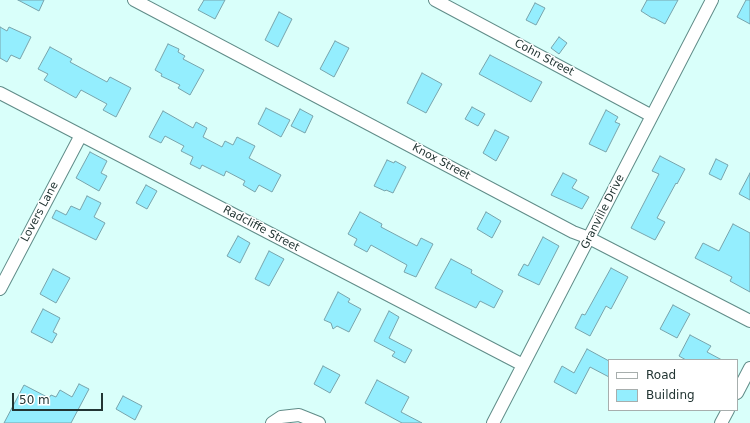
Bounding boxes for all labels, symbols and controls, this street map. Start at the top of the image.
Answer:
street label: Cohn Street [512,37,576,79]
street label: Knox Street [410,141,472,183]
street label: Granville Drive [578,172,628,252]
street label: Lovers Lane [19,180,61,244]
street label: Radcliffe Street [221,203,301,255]
legend [608,359,738,411]
text: Road [646,368,676,382]
scale bar [14,385,105,411]
text: Building [646,388,695,402]
text: 50 m [19,393,50,407]

